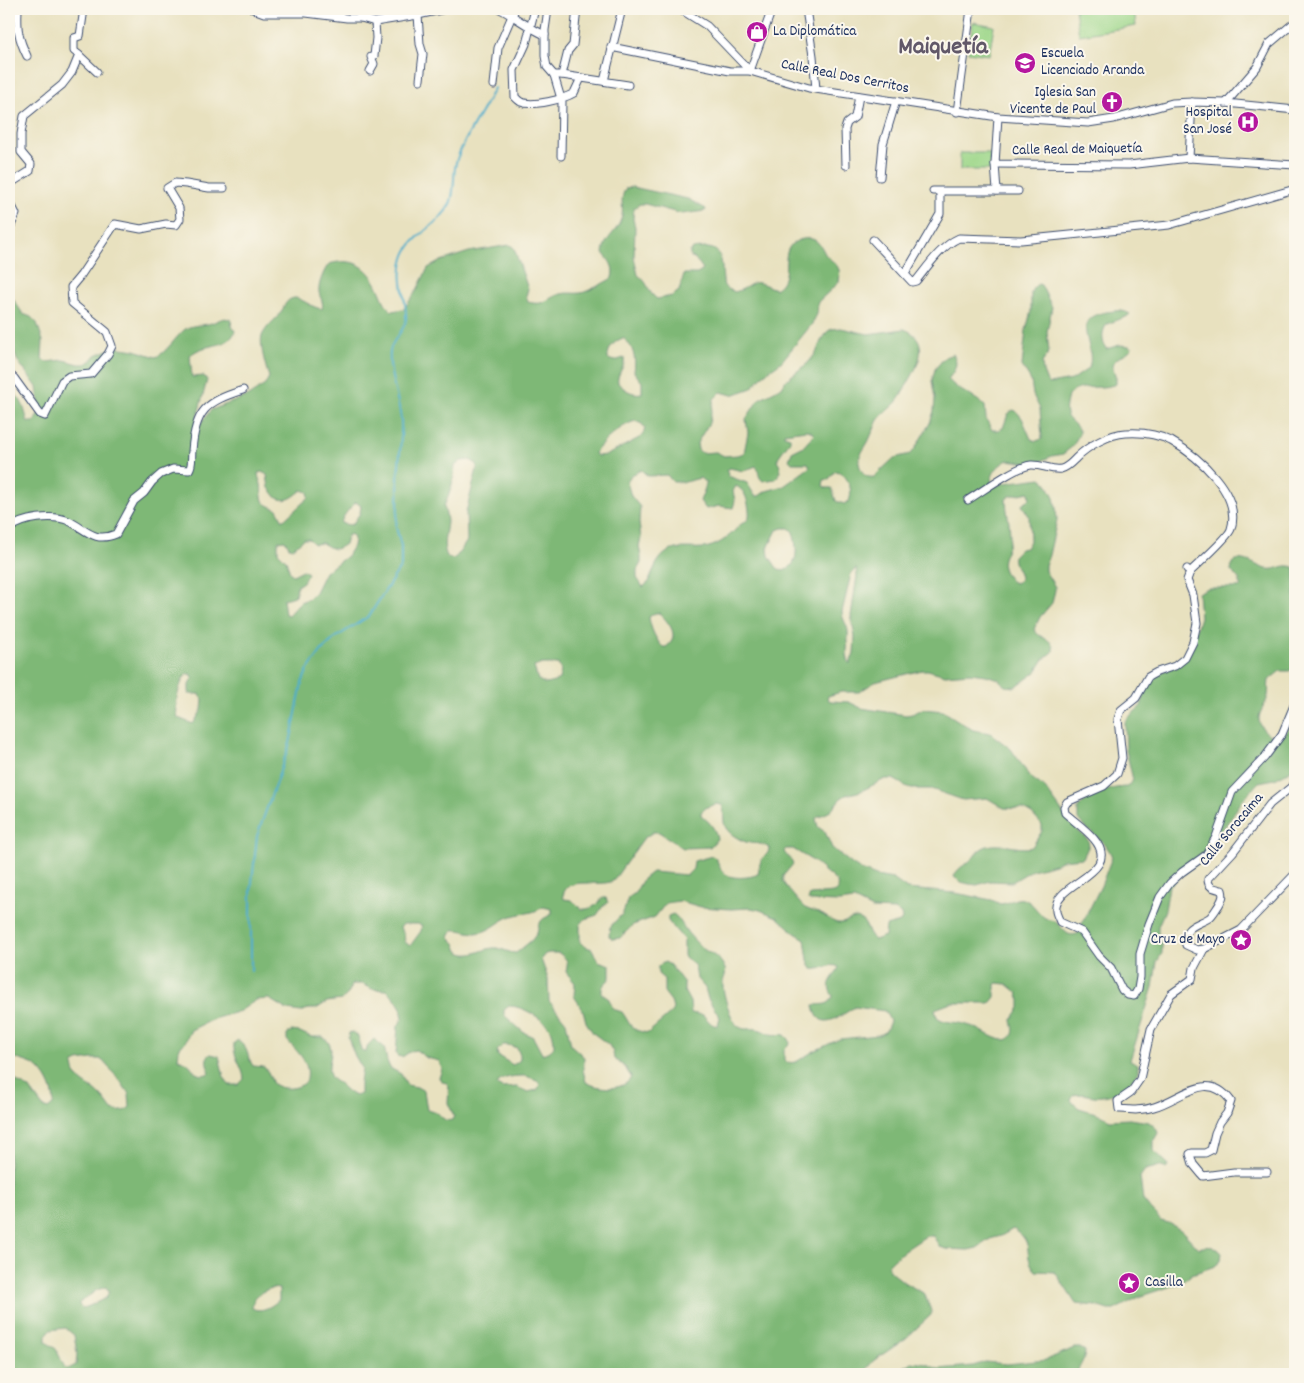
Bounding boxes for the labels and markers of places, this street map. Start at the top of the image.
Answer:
shop icon: La Diplomática [745,20,769,44]
place label: La Diplomática [773,21,857,43]
place label: Escuela Licenciado Aranda [1041,43,1145,82]
school or university icon: Escuela Licenciado Aranda [1013,51,1037,75]
place label: Iglesia San Vicente de Paul [1010,82,1096,121]
church icon: Iglesia San Vicente de Paul [1100,90,1124,114]
place label: Hospital San José [1183,102,1232,141]
hospital icon: Hospital San José [1236,110,1260,134]
place icon: Cruz de Mayo [1229,928,1253,952]
place label: Cruz de Mayo [1151,929,1225,951]
place icon: Casilla [1117,1271,1141,1295]
place label: Casilla [1145,1272,1184,1294]

